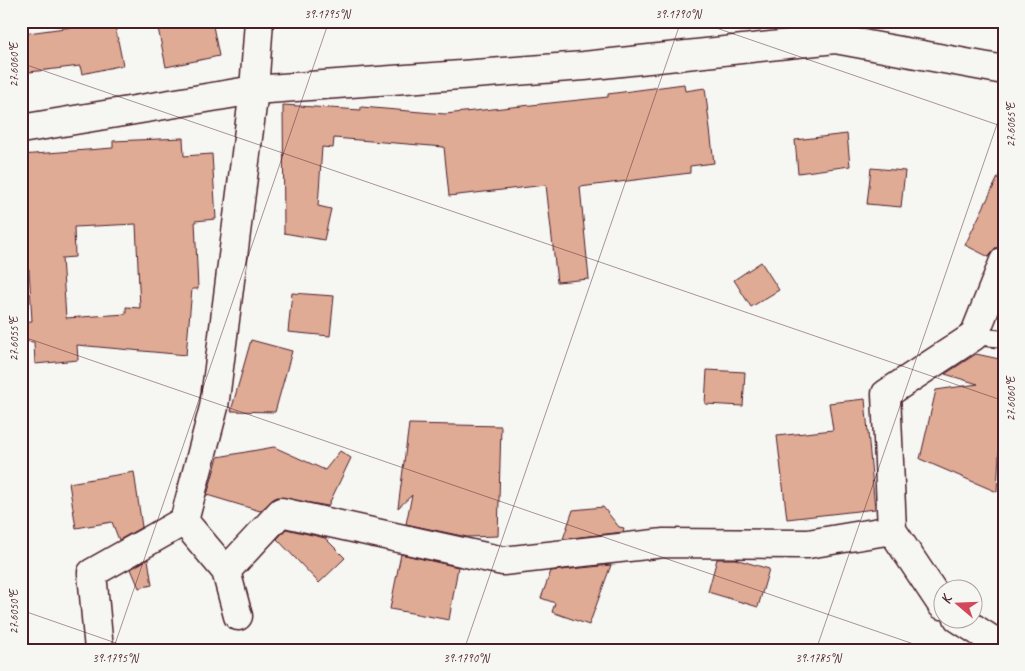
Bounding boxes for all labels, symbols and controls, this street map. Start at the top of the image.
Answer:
text: 39.1795°N [304,6,351,22]
text: 39.1790°N [655,6,702,22]
text: 27.6060°E [6,41,22,87]
text: 27.6065°E [1003,101,1019,147]
text: 27.6055°E [6,315,22,361]
text: 27.6060°E [1003,375,1019,421]
north arrow [932,578,982,628]
text: 27.6050°E [6,588,22,634]
text: K [937,591,956,606]
text: 39.1795°N [92,650,139,666]
text: 39.1790°N [443,650,490,666]
text: 39.1785°N [795,650,842,666]

